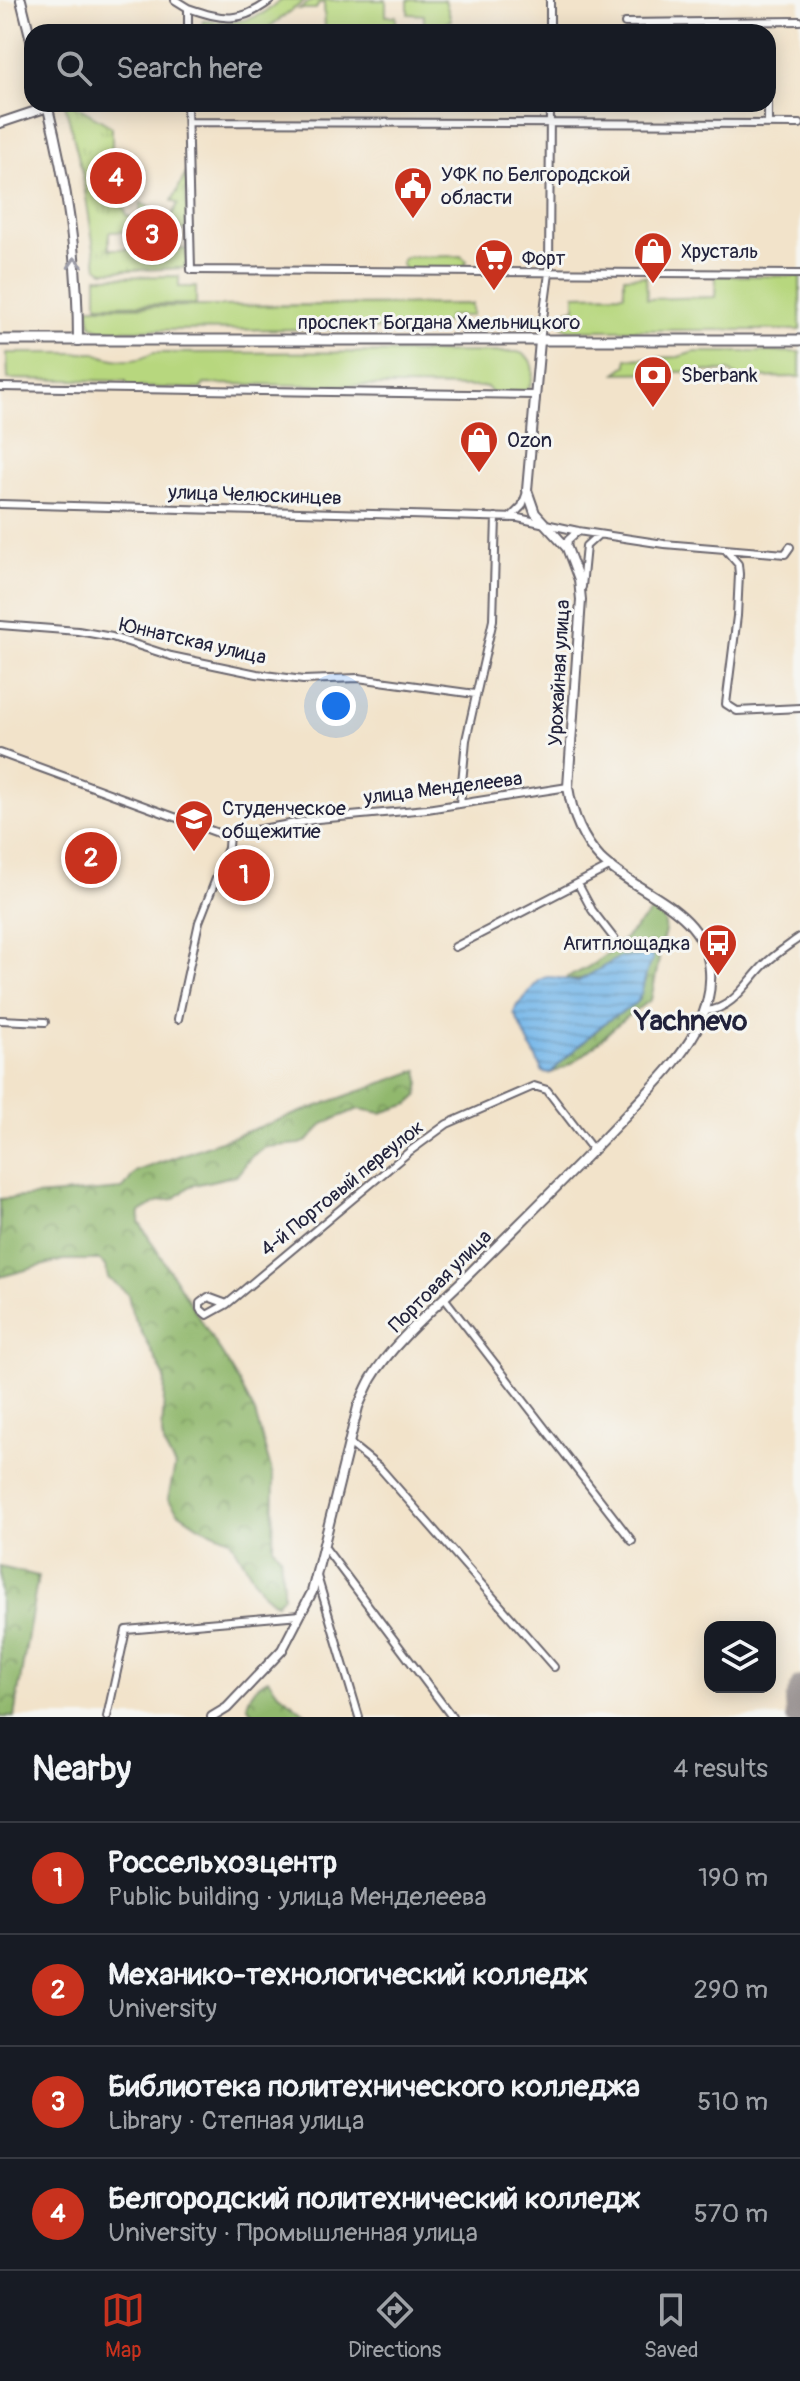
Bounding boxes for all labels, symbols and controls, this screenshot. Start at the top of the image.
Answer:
search box [24,24,776,112]
icon: search [52,46,96,90]
text: Search here [116,50,263,87]
pin: 4 [90,148,142,208]
place label: УФК по Белгородской области [441,162,630,210]
public building icon: УФК по Белгородской области [392,165,434,220]
pin: 3 [126,205,178,265]
shop icon: Хрусталь [632,230,674,285]
supermarket icon: Форт [473,237,515,292]
place label: Хрусталь [681,239,759,264]
place label: Форт [522,246,566,271]
one-way arrow [67,256,84,269]
street label: проспект Богдана Хмельницкого [298,310,580,335]
bank icon: Sberbank [632,354,674,409]
place label: Sberbank [681,363,758,388]
shop icon: Ozon [458,419,500,474]
place label: Ozon [507,428,552,453]
street label: улица Челюскинцев [167,479,342,511]
street label: Урожайная улица [543,599,575,747]
street label: Юннатская улица [117,612,269,670]
your location [316,686,356,726]
street label: улица Менделеева [361,766,524,810]
place label: Студенческое общежитие [222,796,346,844]
school or university icon: Студенческое общежитие [173,798,215,853]
pin: 2 [65,828,117,888]
pin: 1 [218,845,270,905]
bus stop icon: Агитплощадка [697,922,739,977]
place label: Агитплощадка [563,931,690,956]
district label: Yachnevo [633,1004,747,1039]
street label: 4-й Портовый переулок [255,1114,429,1262]
street label: Портовая улица [383,1224,497,1338]
map controls [704,1621,776,1693]
button: layers [704,1621,776,1693]
text: Nearby [32,1748,131,1791]
text: 4 results [673,1753,768,1785]
text: Россельхозцентр [108,1844,337,1881]
text: 1 [53,1862,63,1894]
text: 190 m [698,1862,768,1894]
text: Public building · улица Менделеева [108,1881,487,1913]
text: Механико-технологический колледж [108,1956,587,1993]
text: 2 [51,1974,65,2006]
text: 290 m [694,1974,768,2006]
text: University [108,1993,217,2025]
text: Библиотека политехнического колледжа [108,2068,640,2105]
text: 3 [51,2086,65,2118]
text: 510 m [697,2086,768,2118]
text: Library · Степная улица [108,2105,364,2137]
text: Белгородский политехнический колледж [108,2180,640,2217]
text: 4 [50,2198,66,2230]
text: 570 m [694,2198,768,2230]
text: University · Промышленная улица [108,2217,478,2249]
tab: Map [101,2288,145,2364]
tab: Directions [348,2288,441,2364]
tab: Saved [644,2288,699,2364]

